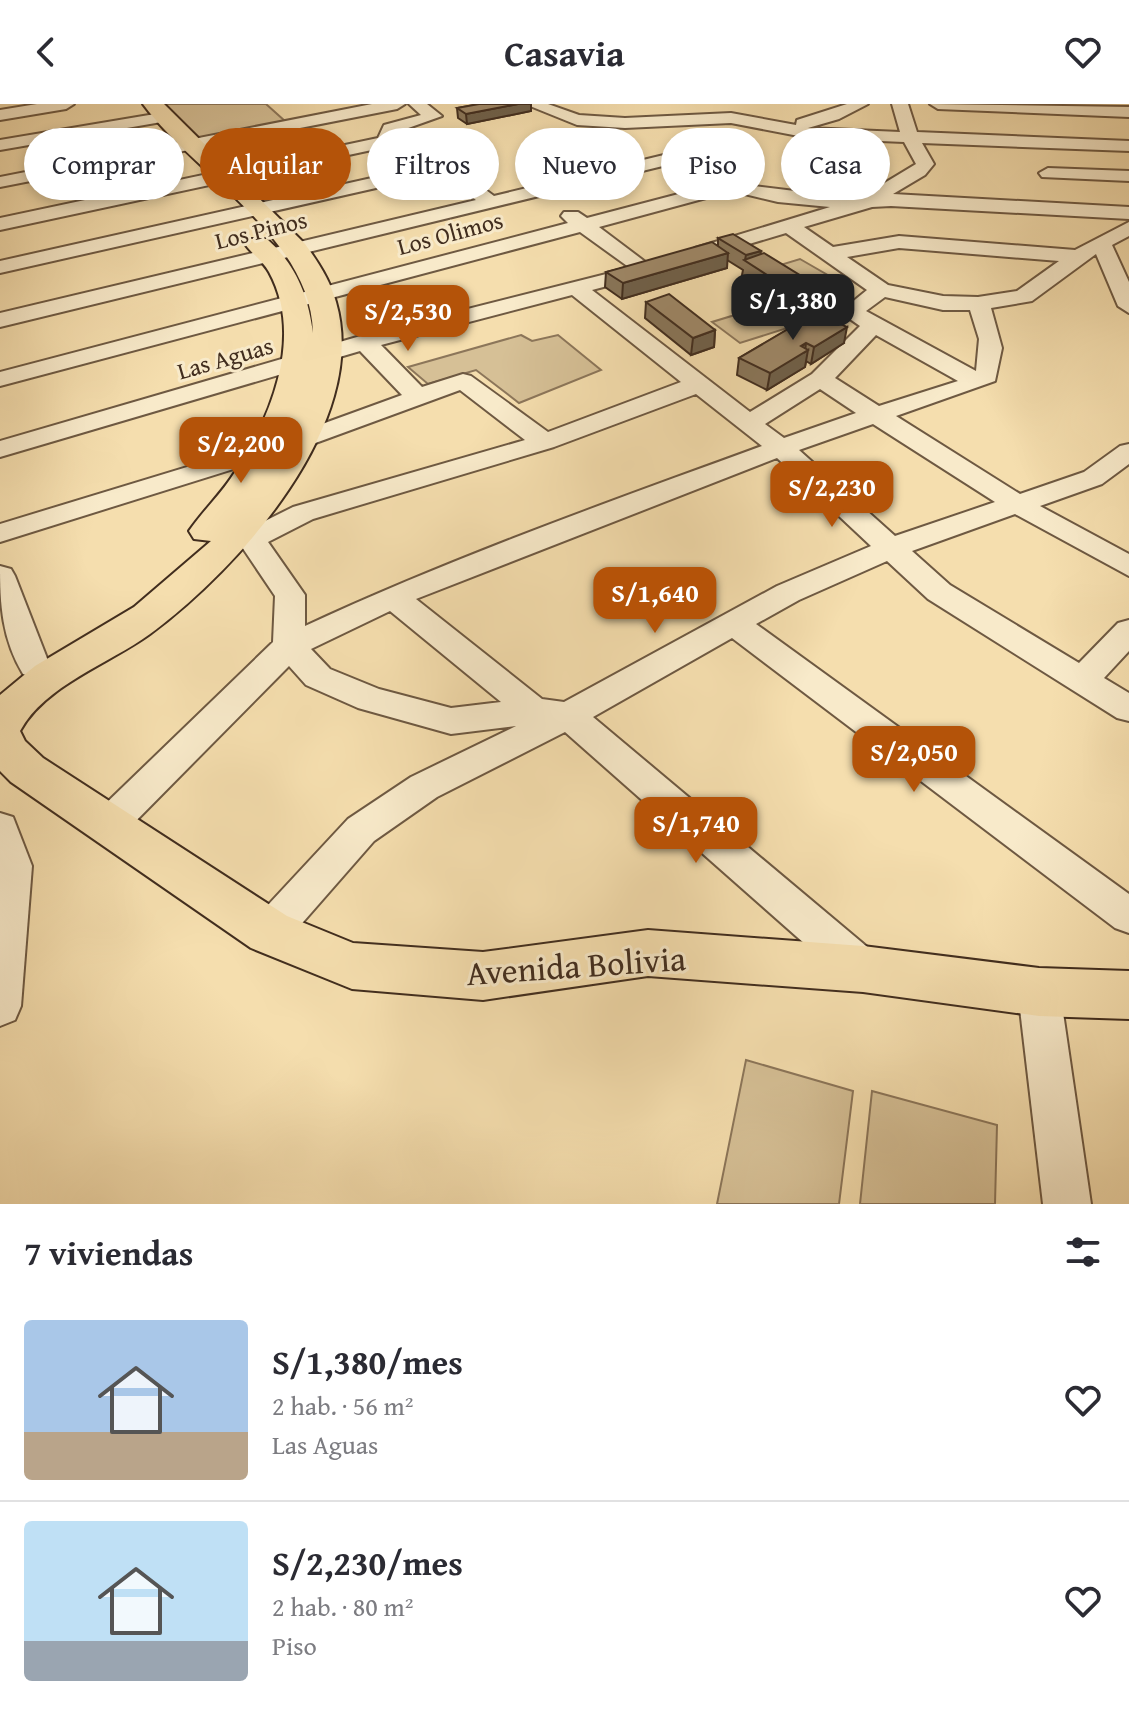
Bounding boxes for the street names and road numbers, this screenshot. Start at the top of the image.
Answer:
street label: Los Pinos [211,202,311,258]
street label: Los Olimos [393,202,507,264]
street label: Las Aguas [173,328,277,388]
street label: Avenida Bolivia [465,933,687,997]

